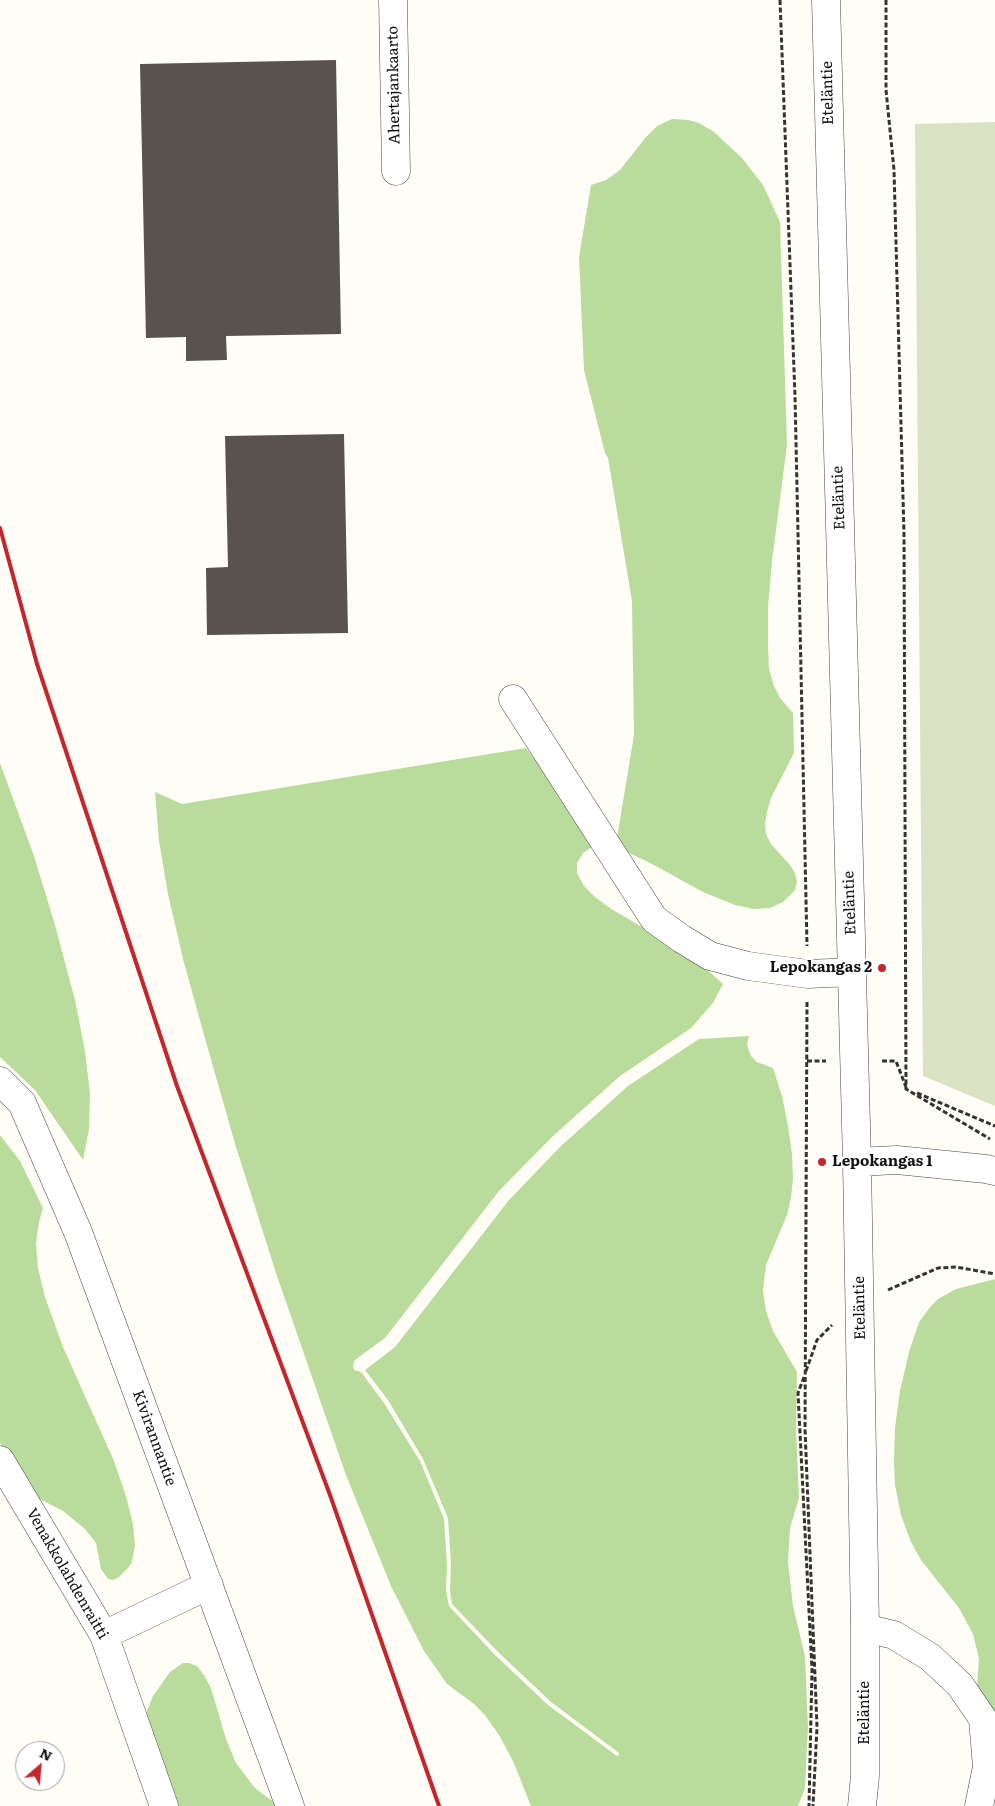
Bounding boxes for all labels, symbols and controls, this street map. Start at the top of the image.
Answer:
street label: Ahertajankaarto [384,26,404,144]
street label: Eteläntie [818,61,838,125]
street label: Eteläntie [829,466,849,530]
street label: Eteläntie [840,871,860,935]
place label: Lepokangas 2 [770,959,872,977]
marker: Lepokangas 2 [876,962,888,974]
place label: Lepokangas 1 [832,1153,932,1171]
marker: Lepokangas 1 [816,1156,828,1168]
street label: Eteläntie [850,1276,870,1340]
street label: Kivirannantie [128,1388,180,1488]
street label: Venakkolahdenraitti [22,1505,112,1643]
street label: Eteläntie [856,1681,874,1745]
north arrow [15,1741,65,1791]
text: N [37,1742,56,1765]

